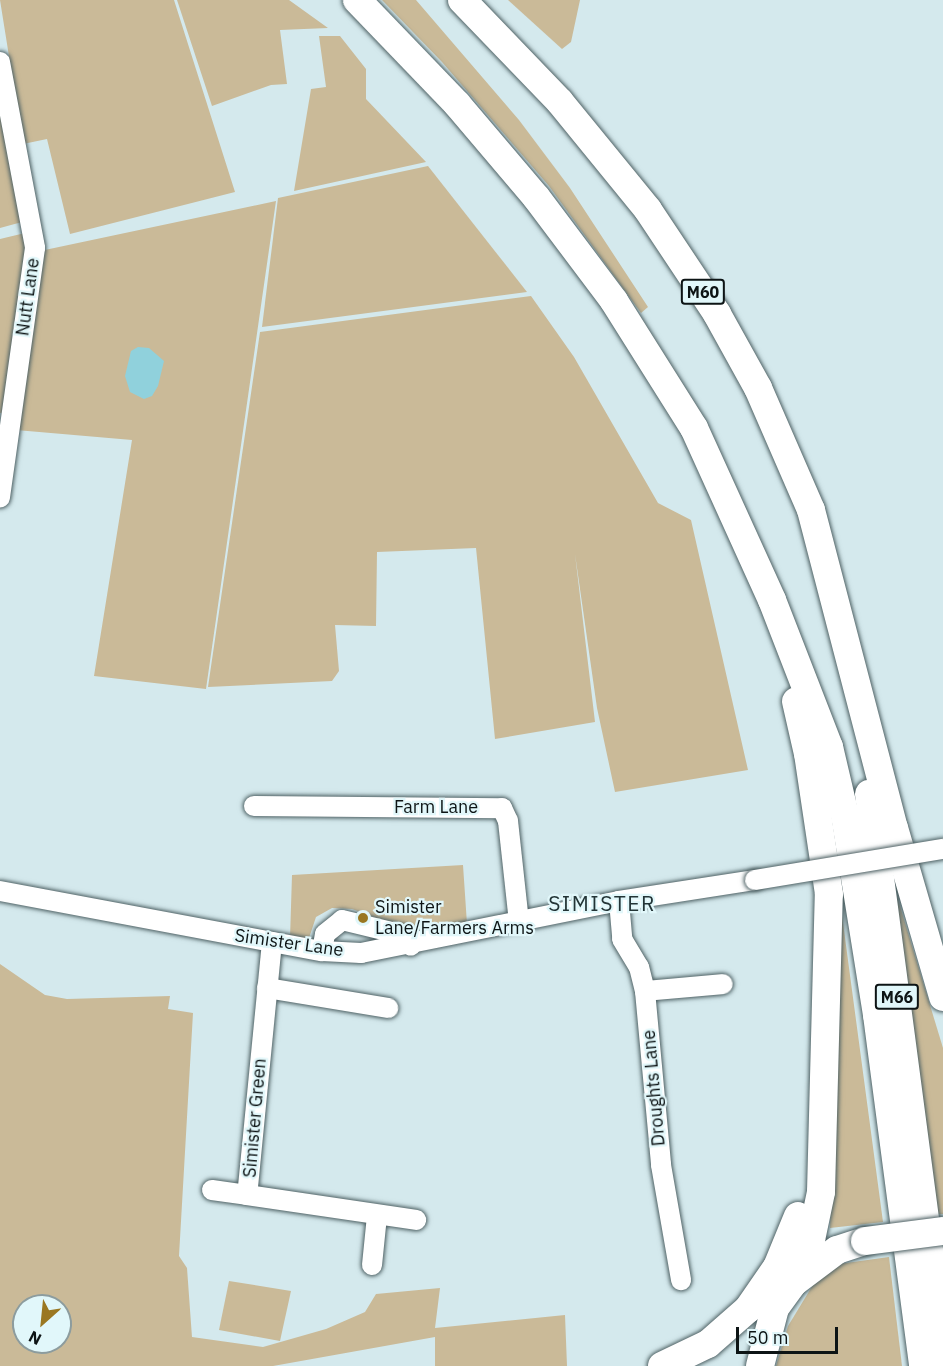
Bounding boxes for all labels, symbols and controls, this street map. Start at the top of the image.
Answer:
street label: Nutt Lane [12,257,44,337]
road number: M60 [680,279,726,305]
street label: Farm Lane [394,796,478,818]
district label: SIMISTER [548,890,656,916]
place label: Simister Lane/Farmers Arms [375,897,534,940]
marker: Simister Lane/Farmers Arms [356,911,370,925]
street label: Simister Lane [233,925,345,961]
road number: M66 [874,984,920,1010]
street label: Droughts Lane [638,1029,670,1147]
street label: Simister Green [239,1057,271,1179]
north arrow [12,1294,72,1354]
scale bar [739,1315,841,1353]
text: 50 m [747,1326,789,1349]
text: N [25,1327,44,1350]

